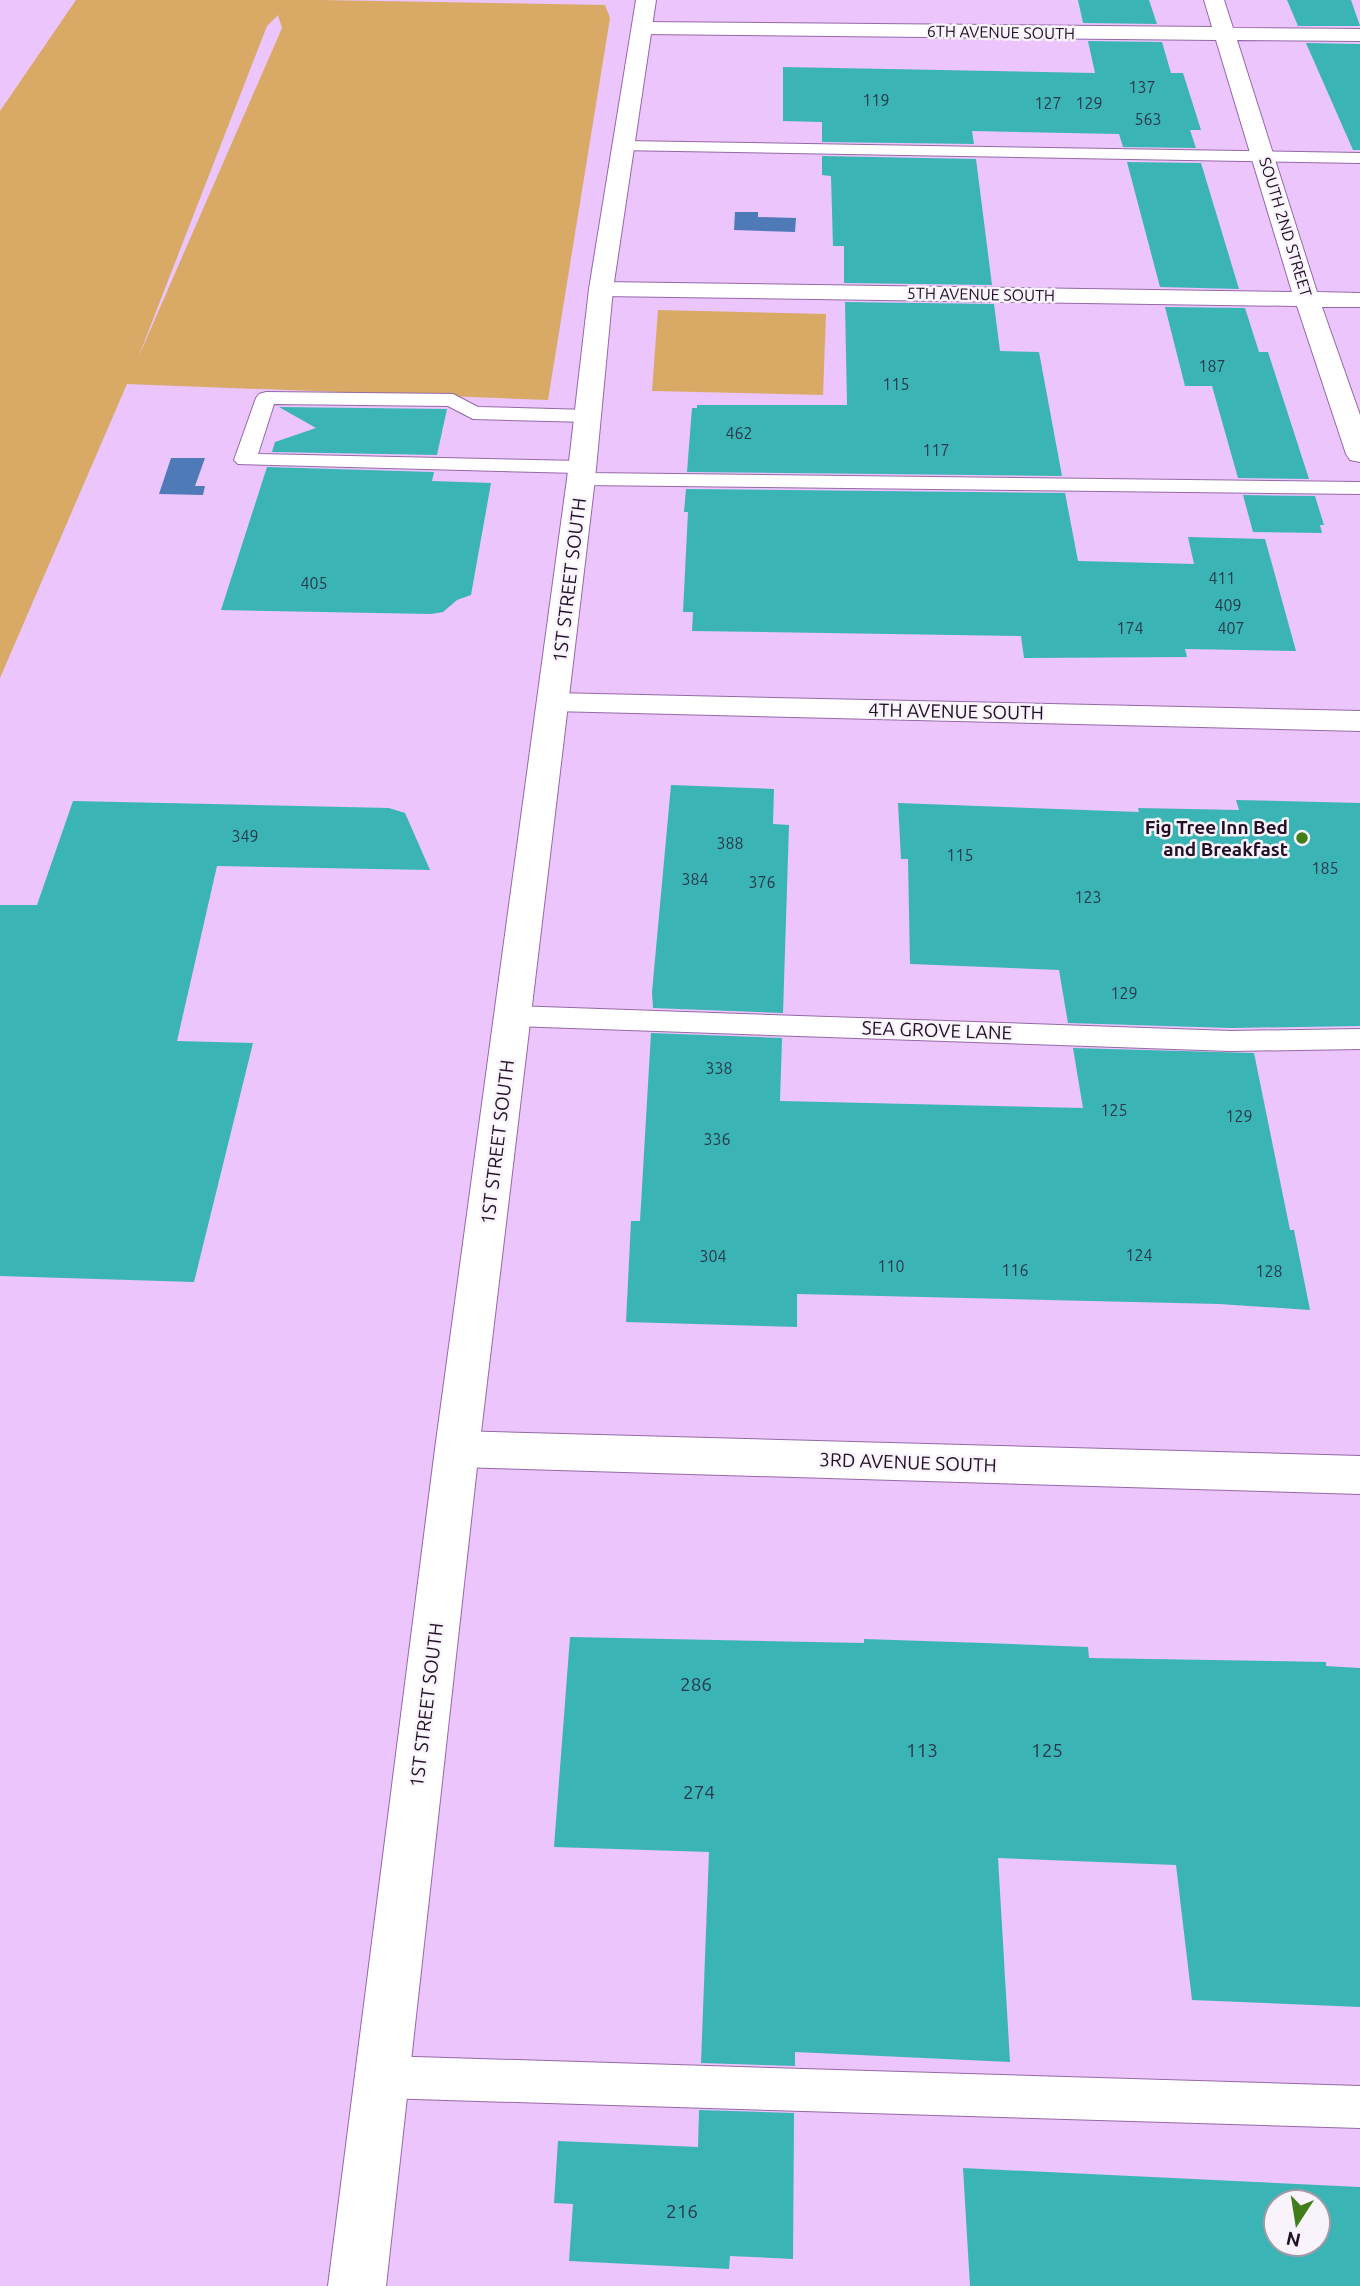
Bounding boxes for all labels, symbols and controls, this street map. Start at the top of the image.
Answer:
street label: 6TH AVENUE SOUTH [927,22,1075,42]
house number: 137 [1128,78,1156,96]
house number: 119 [862,91,890,109]
house number: 127 [1034,94,1062,112]
house number: 129 [1075,94,1103,112]
house number: 563 [1134,110,1162,128]
street label: SOUTH 2ND STREET [1256,155,1316,299]
street label: 5TH AVENUE SOUTH [907,284,1055,304]
house number: 187 [1198,357,1226,375]
house number: 115 [882,375,910,393]
house number: 462 [725,424,753,442]
house number: 117 [922,441,950,459]
street label: 1ST STREET SOUTH [548,496,590,664]
house number: 411 [1208,569,1236,587]
house number: 405 [300,574,328,592]
house number: 409 [1214,596,1242,614]
house number: 174 [1116,619,1144,637]
house number: 407 [1217,619,1245,637]
street label: 4TH AVENUE SOUTH [868,698,1044,724]
place label: Fig Tree Inn Bed and Breakfast [1145,816,1288,860]
house number: 349 [231,827,259,845]
marker: Fig Tree Inn Bed and Breakfast [1294,830,1310,846]
house number: 388 [716,834,744,852]
house number: 115 [946,846,974,864]
house number: 185 [1311,859,1339,877]
house number: 384 [681,870,709,888]
house number: 376 [748,873,776,891]
house number: 123 [1074,888,1102,906]
house number: 129 [1110,984,1138,1002]
street label: SEA GROVE LANE [861,1016,1013,1044]
street label: 1ST STREET SOUTH [476,1058,518,1226]
house number: 338 [705,1059,733,1077]
house number: 125 [1100,1101,1128,1119]
house number: 129 [1225,1107,1253,1125]
house number: 336 [703,1130,731,1148]
house number: 124 [1125,1246,1153,1264]
house number: 304 [699,1247,727,1265]
house number: 110 [877,1257,905,1275]
house number: 116 [1001,1261,1029,1279]
house number: 128 [1255,1262,1283,1280]
street label: 3RD AVENUE SOUTH [819,1448,997,1476]
street label: 1ST STREET SOUTH [405,1621,447,1789]
house number: 286 [680,1673,712,1695]
house number: 113 [906,1739,938,1761]
house number: 125 [1031,1739,1063,1761]
house number: 274 [683,1781,715,1803]
north arrow [1262,2188,1332,2258]
house number: 216 [666,2200,698,2222]
text: N [1284,2227,1303,2252]

